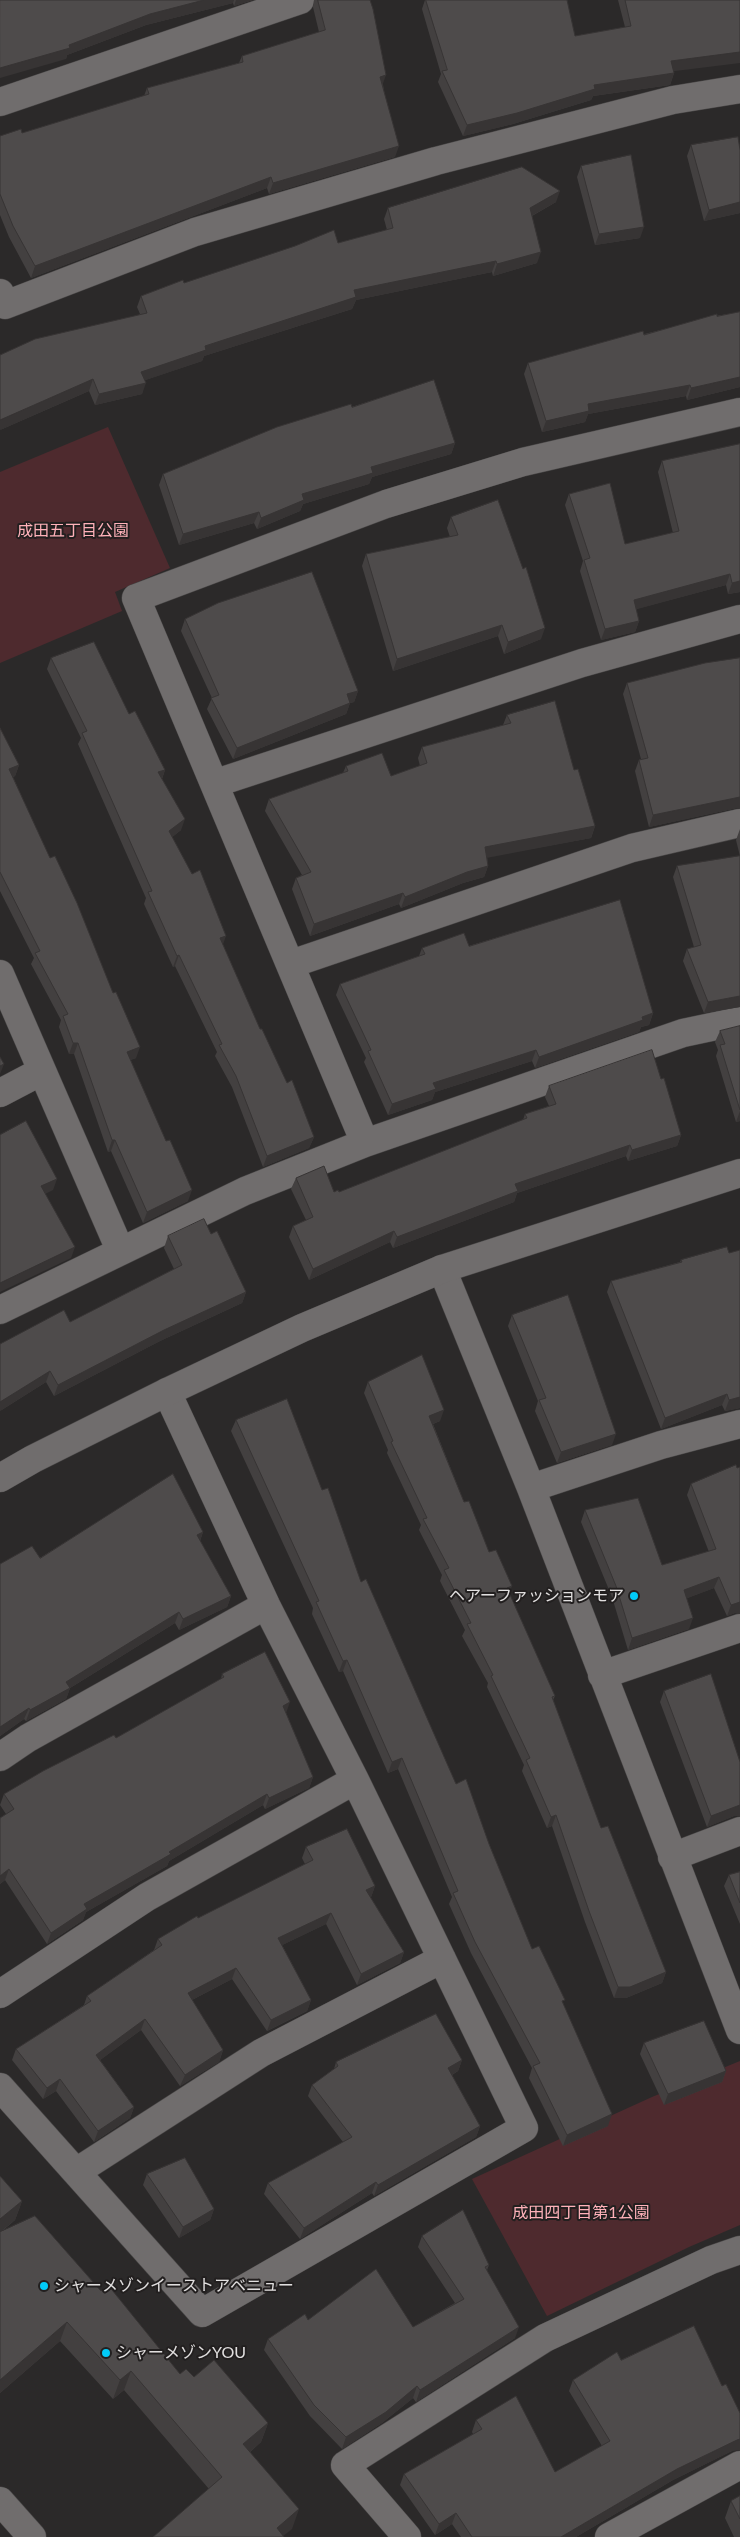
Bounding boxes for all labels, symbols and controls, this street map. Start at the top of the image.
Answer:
park label: 成田五丁目公園 [17,521,129,541]
place label: ヘアーファッションモア [449,1586,624,1606]
marker: ヘアーファッションモア [628,1590,640,1602]
park label: 成田四丁目第1公園 [512,2203,650,2223]
place label: シャーメゾンイーストアベニュー [54,2276,294,2296]
marker: シャーメゾンイーストアベニュー [38,2280,50,2292]
place label: シャーメゾンYOU [116,2343,246,2363]
marker: シャーメゾンYOU [100,2347,112,2359]

